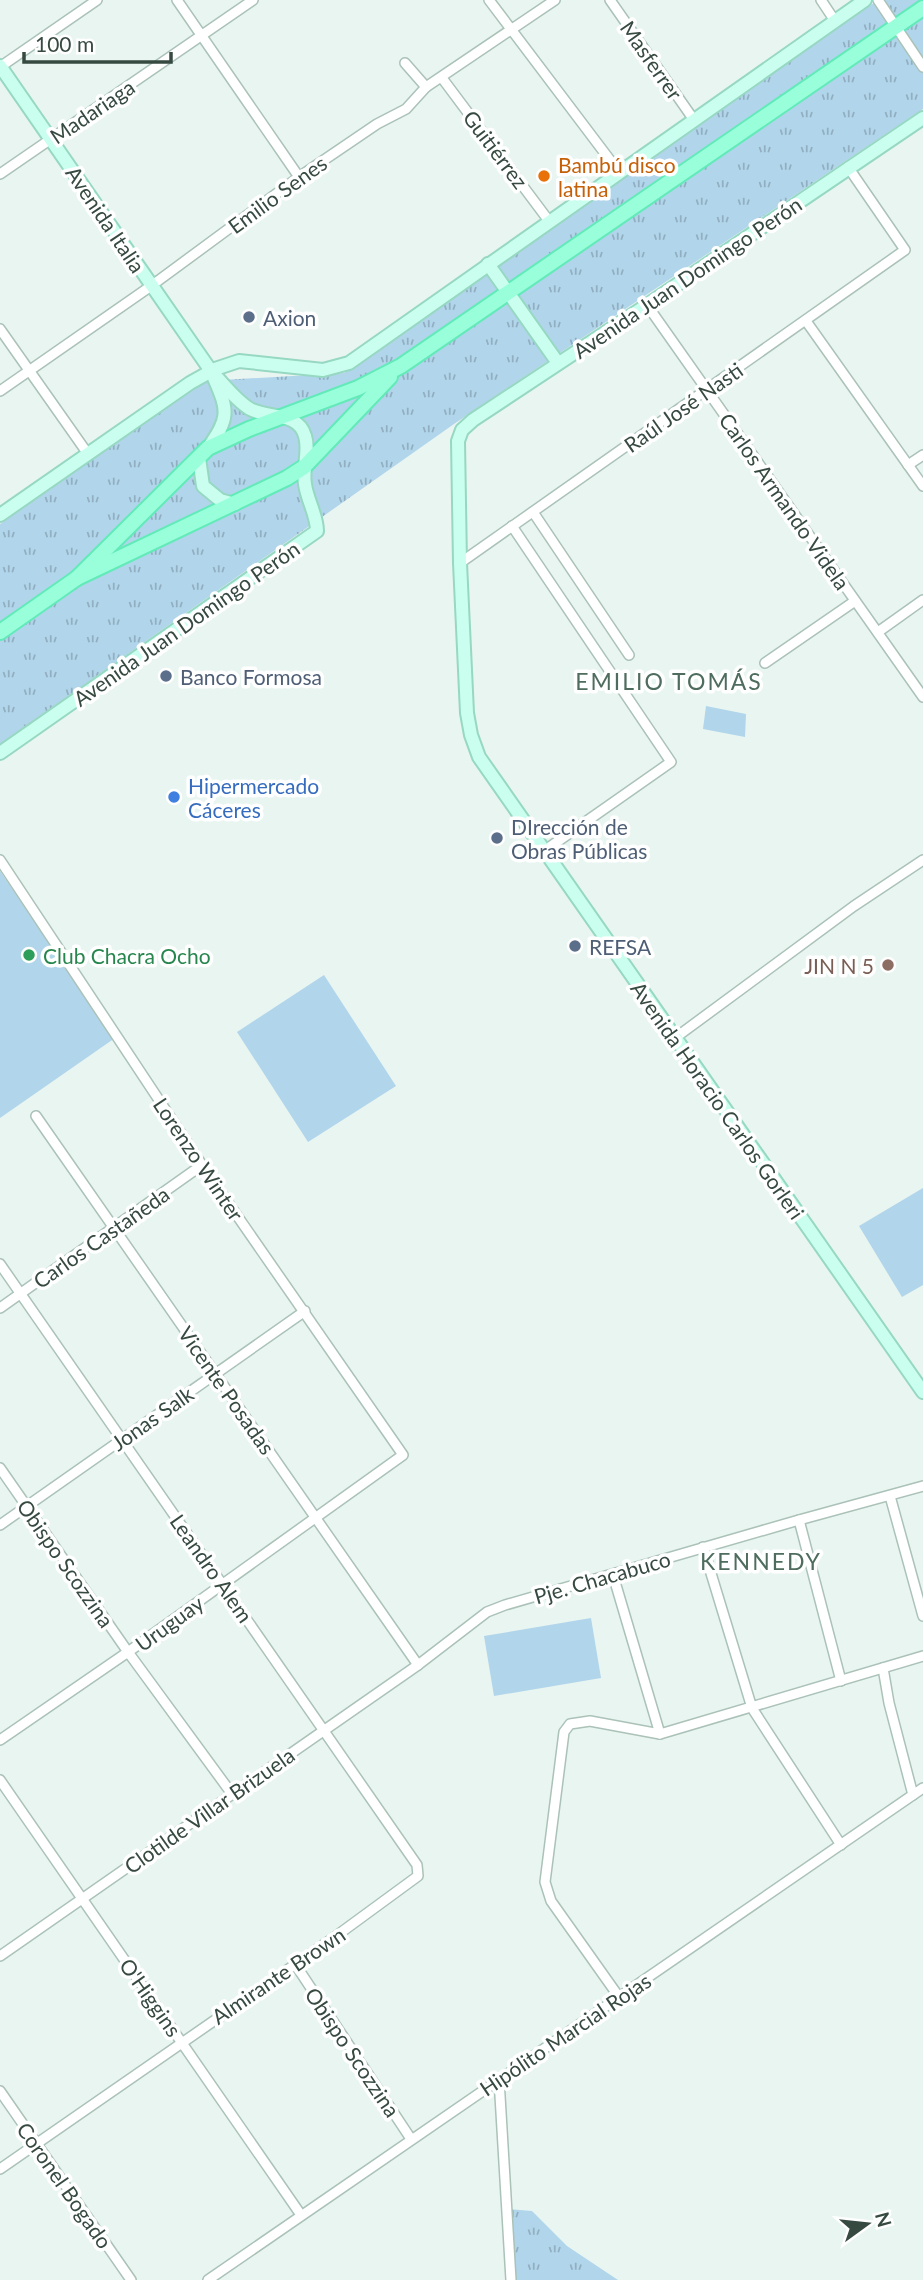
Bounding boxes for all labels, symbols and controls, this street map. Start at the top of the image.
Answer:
street label: Masferrer [616,16,688,104]
scale bar [24,21,172,65]
text: 100 m [35,31,94,56]
street label: Madariaga [45,74,139,148]
street label: Guitiérrez [459,105,533,193]
street label: Emilio Senes [223,150,331,238]
place label: Bambú disco latina [558,152,676,201]
street label: Avenida Italia [61,161,151,277]
marker: Bambú disco latina [536,168,552,184]
street label: Avenida Juan Domingo Perón [568,191,806,363]
place label: Axion [263,305,316,330]
marker: Axion [241,309,257,325]
street label: Raúl José Nasti [619,357,747,457]
street label: Carlos Armando Videla [715,408,855,594]
street label: Avenida Juan Domingo Perón [68,535,304,711]
place label: Banco Formosa [180,664,322,689]
district label: EMILIO TOMÁS [575,667,763,695]
marker: Banco Formosa [158,668,174,684]
place label: Hipermercado Cáceres [188,773,319,822]
marker: Hipermercado Cáceres [166,789,182,805]
place label: DIrección de Obras Públicas [511,814,647,863]
marker: DIrección de Obras Públicas [489,830,505,846]
place label: REFSA [589,934,652,959]
marker: REFSA [567,938,583,954]
place label: Club Chacra Ocho [43,943,211,968]
marker: Club Chacra Ocho [21,947,37,963]
place label: JIN N 5 [804,953,874,978]
marker: JIN N 5 [880,957,896,973]
street label: Avenida Horacio Carlos Gorleri [626,976,810,1224]
street label: Lorenzo Winter [149,1093,249,1225]
street label: Carlos Castañeda [28,1181,174,1293]
street label: Vicente Posadas [174,1321,280,1459]
street label: Jonas Salk [106,1381,198,1455]
street label: Obispo Scozzina [13,1494,119,1632]
street label: Leandro Alem [166,1509,258,1627]
street label: Pje. Chacabuco [531,1546,673,1608]
district label: KENNEDY [700,1547,822,1575]
street label: Uruguay [130,1590,208,1656]
street label: Clotilde Villar Brizuela [119,1742,299,1878]
street label: Almirante Brown [207,1921,349,2029]
street label: O'Higgins [115,1953,187,2041]
street label: Hipólito Marcial Rojas [475,1967,655,2101]
street label: Obispo Scozzina [301,1983,405,2121]
street label: Coronel Bogado [12,2117,118,2253]
north arrow [832,2189,902,2259]
text: N [871,2209,897,2230]

